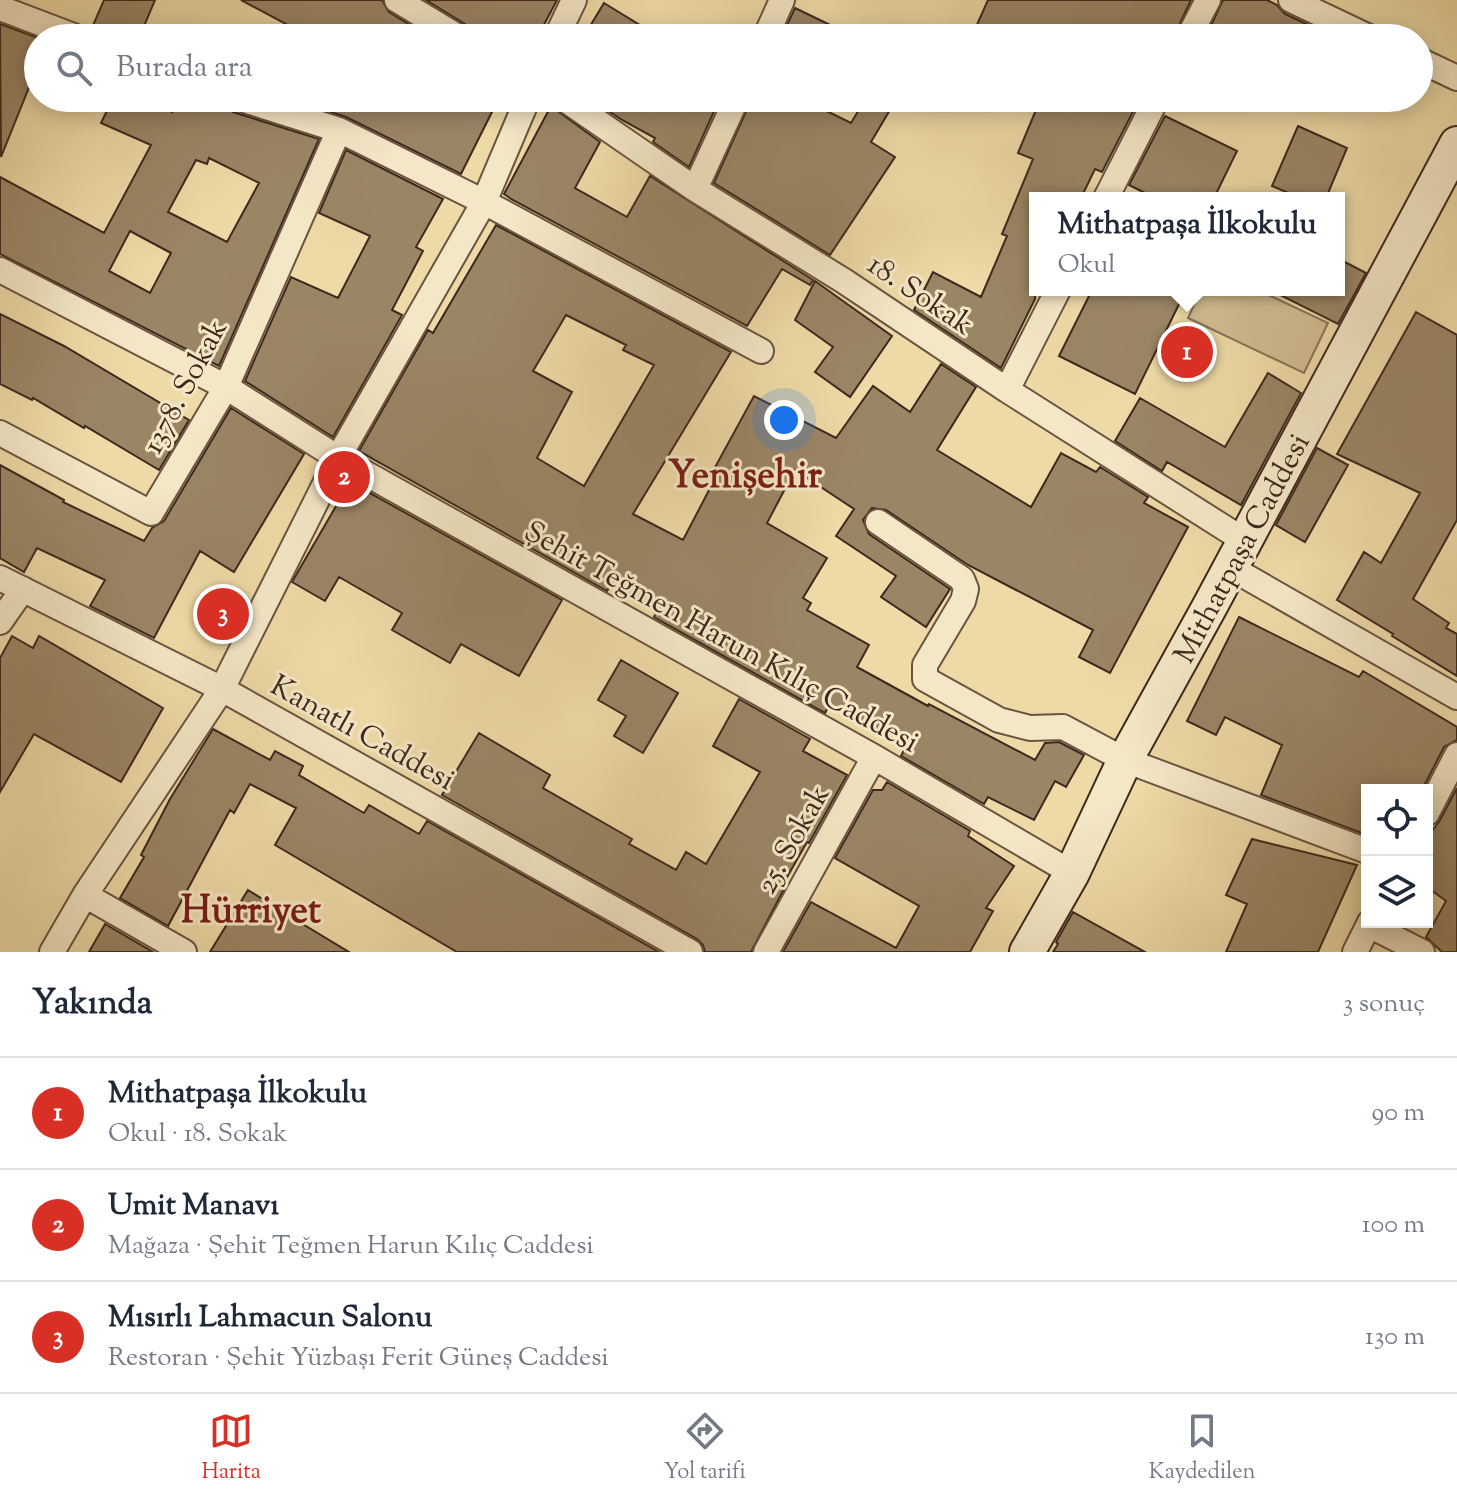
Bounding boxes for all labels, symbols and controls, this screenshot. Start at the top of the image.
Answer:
search box [24,24,1433,112]
icon: search [52,46,96,90]
text: Burada ara [116,47,253,90]
popup [1029,192,1345,296]
text: Mithatpaşa İlkokulu [1057,204,1317,247]
street label: 18. Sokak [858,245,981,347]
text: Okul [1057,247,1116,284]
street label: 1378. Sokak [133,312,240,462]
pin: 1 [1161,322,1213,382]
your location [764,400,804,440]
street label: Mithatpaşa Caddesi [1164,427,1322,672]
pin: 2 [318,447,370,507]
district label: Yenişehir [668,451,823,505]
street label: Şehit Teğmen Harun Kılıç Caddesi [516,511,926,765]
pin: 3 [197,584,249,644]
street label: Kanatlı Caddesi [262,666,462,803]
street label: 25. Sokak [747,778,842,903]
map controls [1361,784,1433,928]
button: locate [1361,784,1433,856]
button: layers [1361,856,1433,928]
district label: Hürriyet [181,886,321,940]
text: Yakında [32,980,152,1029]
text: 3 sonuç [1343,986,1425,1023]
text: Mithatpaşa İlkokulu [108,1073,367,1116]
text: 1 [54,1095,62,1132]
text: 90 m [1372,1095,1425,1132]
text: Okul · 18. Sokak [108,1116,287,1153]
text: Umit Manavı [108,1185,279,1228]
text: 2 [52,1207,64,1244]
text: 100 m [1362,1207,1425,1244]
text: Mağaza · Şehit Teğmen Harun Kılıç Caddesi [108,1228,594,1265]
text: Mısırlı Lahmacun Salonu [108,1297,432,1340]
text: 3 [53,1319,63,1356]
text: 130 m [1365,1319,1425,1356]
text: Restoran · Şehit Yüzbaşı Ferit Güneş Caddesi [108,1340,609,1377]
tab: Harita [202,1409,261,1489]
tab: Yol tarifi [664,1409,746,1489]
tab: Kaydedilen [1149,1409,1255,1489]

